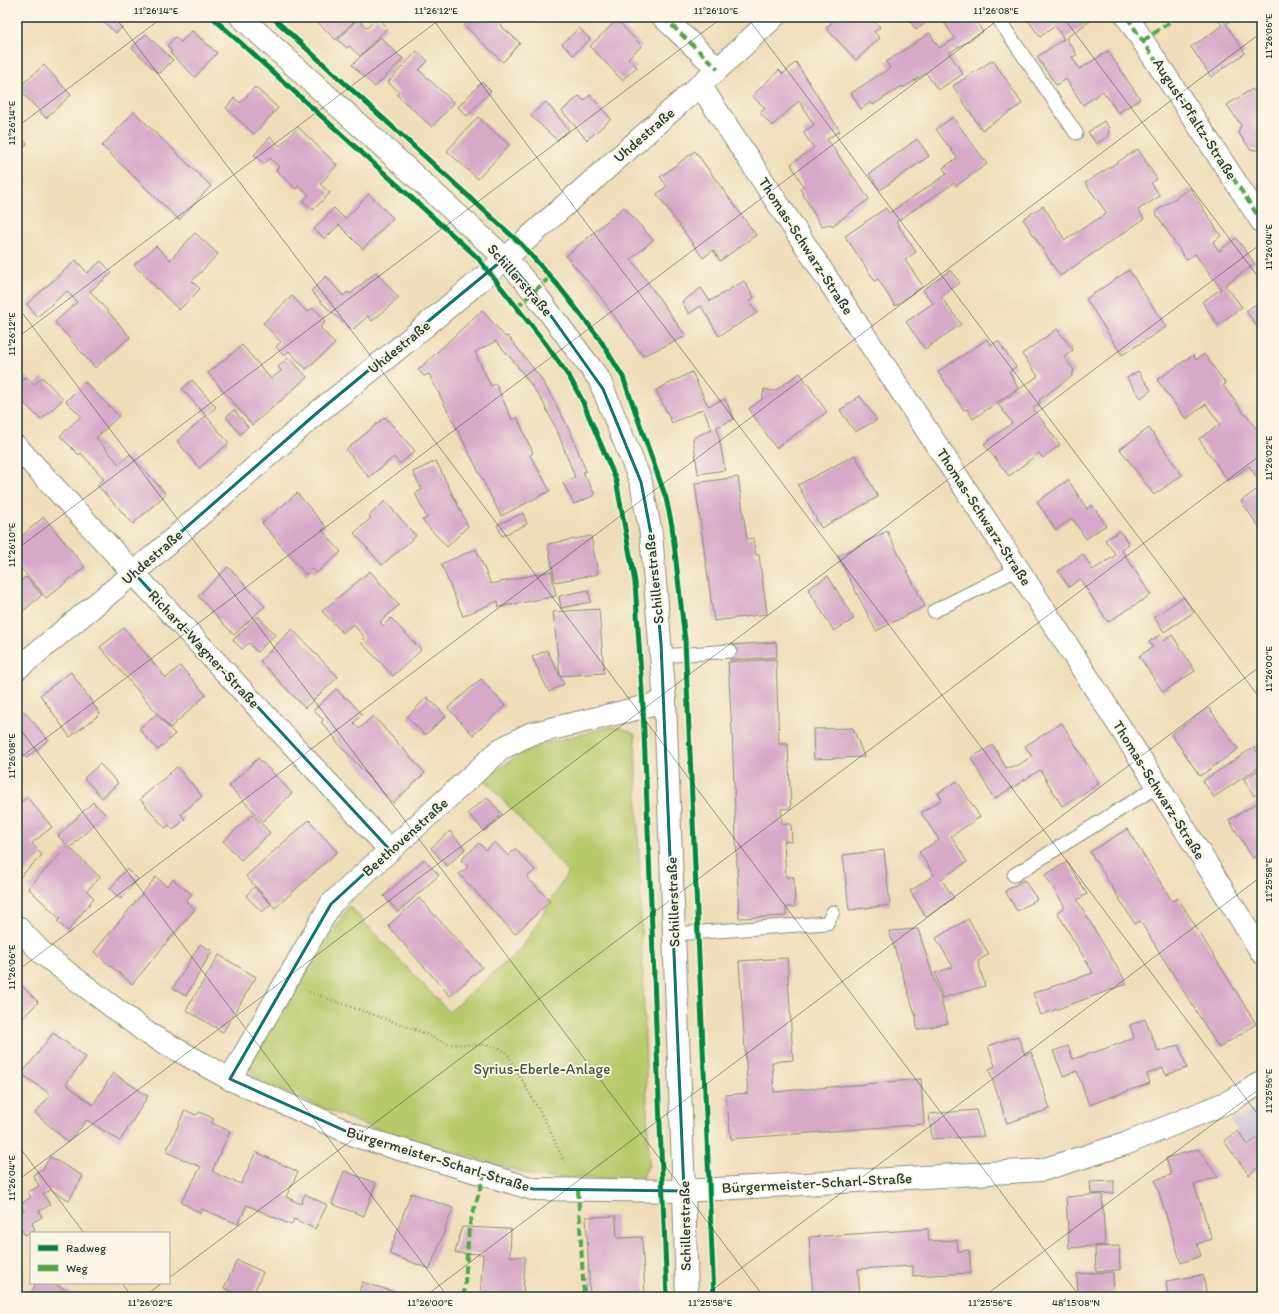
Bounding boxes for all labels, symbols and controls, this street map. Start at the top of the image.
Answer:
text: 11°26'14"E [134,4,179,17]
text: 11°26'12"E [414,4,458,17]
text: 11°26'10"E [694,4,739,17]
text: 11°26'08"E [973,4,1019,17]
text: 11°26'06"E [1262,13,1275,59]
street label: August-Pfaltz-Straße [1149,55,1241,183]
text: 11°26'14"E [5,100,18,145]
street label: Uhdestraße [610,104,678,166]
street label: Thomas-Schwarz-Straße [755,174,857,318]
text: 11°26'04"E [1262,224,1275,270]
street label: Schillerstraße [484,240,556,320]
text: 11°26'12"E [5,312,18,356]
street label: Uhdestraße [364,316,434,378]
text: 11°26'02"E [1262,435,1275,481]
street label: Thomas-Schwarz-Straße [933,445,1035,589]
text: 11°26'10"E [5,522,18,567]
street label: Uhdestraße [118,526,186,588]
street label: Schillerstraße [640,533,668,625]
street label: Richard-Wagner-Straße [145,586,263,712]
text: 11°26'00"E [1262,645,1275,692]
street label: Thomas-Schwarz-Straße [1109,717,1209,863]
text: 11°26'08"E [5,733,18,779]
street label: Beethovenstraße [358,794,452,880]
street label: Schillerstraße [662,857,684,947]
text: 11°25'58"E [1262,857,1275,902]
text: 11°26'06"E [5,944,18,990]
park label: Syrius-Eberle-Anlage [474,1060,610,1078]
text: 11°25'56"E [1262,1068,1275,1113]
street label: Bürgermeister-Scharl-Straße [344,1123,532,1195]
text: 11°26'04"E [5,1155,18,1201]
street label: Bürgermeister-Scharl-Straße [721,1169,913,1197]
street label: Schillerstraße [675,1181,695,1271]
legend [30,1232,170,1284]
text: Radweg [66,1241,107,1255]
text: Weg [66,1261,89,1275]
text: 11°26'02"E [127,1296,173,1309]
text: 11°26'00"E [407,1296,454,1309]
text: 11°25'58"E [688,1296,733,1309]
text: 11°25'56"E [968,1296,1013,1309]
text: 48°15'08"N [1052,1296,1100,1309]

